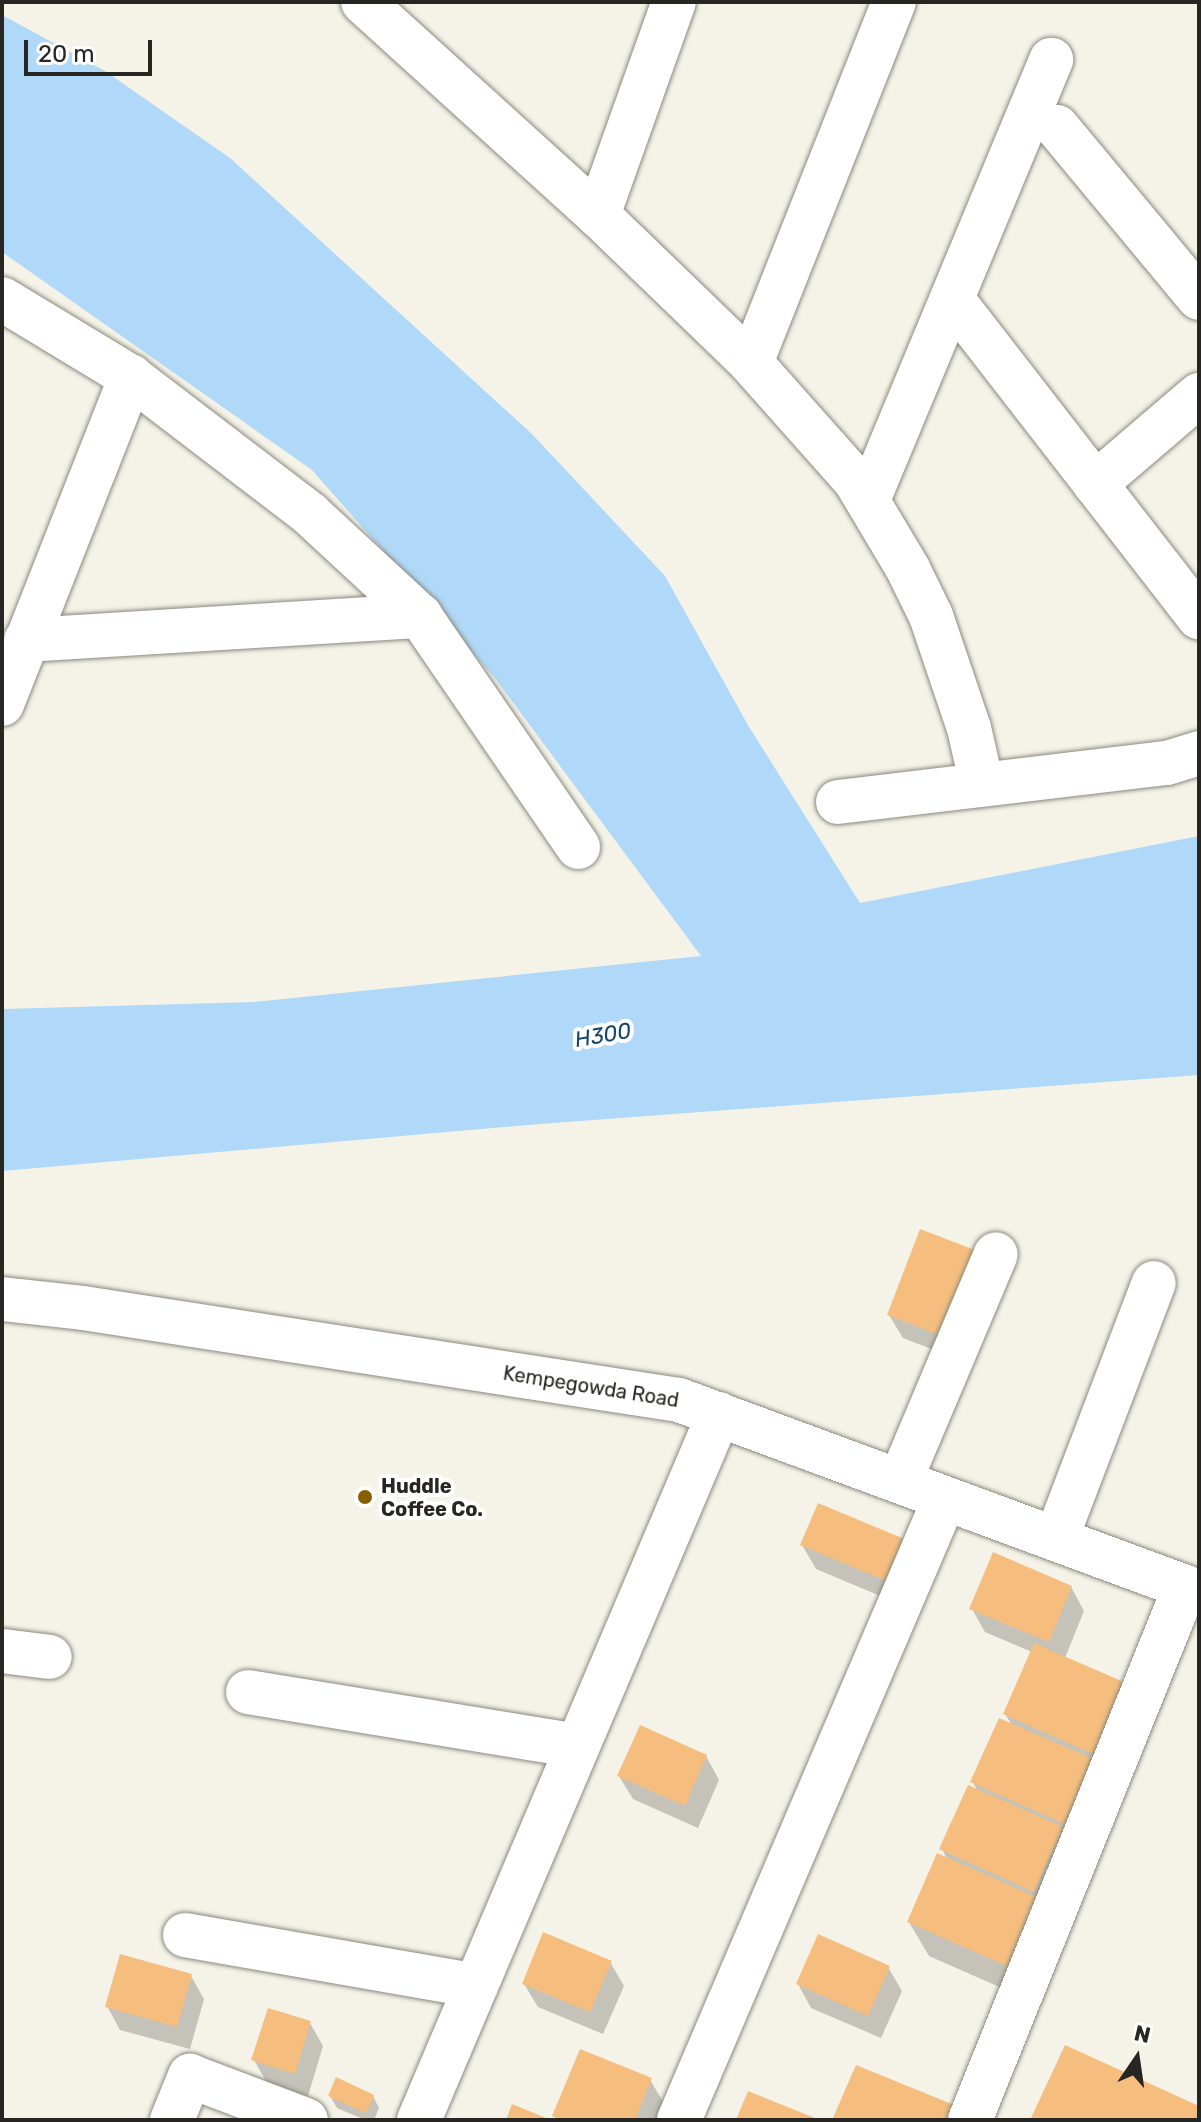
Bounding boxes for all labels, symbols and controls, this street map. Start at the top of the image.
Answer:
scale bar [28,24,156,74]
text: 20 m [38,40,95,68]
water label: H300 [573,1017,633,1053]
street label: Kempegowda Road [501,1361,681,1413]
place label: Huddle Coffee Co. [381,1474,483,1521]
marker: Huddle Coffee Co. [356,1488,374,1506]
north arrow [1097,2018,1177,2098]
text: N [1132,2019,1153,2049]

